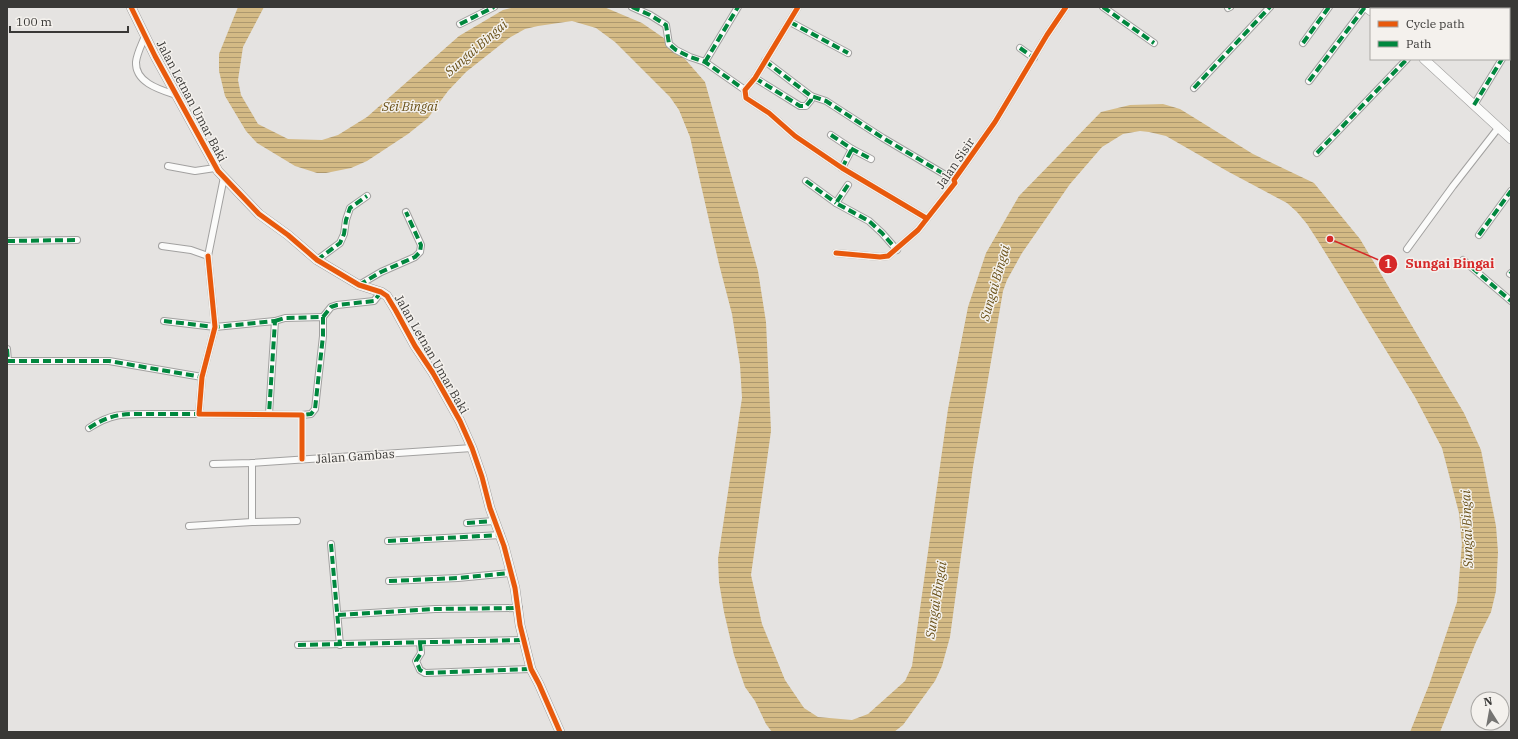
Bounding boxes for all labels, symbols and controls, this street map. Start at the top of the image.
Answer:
scale bar [10,8,128,34]
legend [1370,8,1510,60]
text: 100 m [16,14,52,29]
water label: Sungai Bingai [440,16,511,81]
text: Cycle path [1406,16,1465,31]
text: Path [1406,36,1432,51]
street label: Jalan Letnan Umar Baki [154,38,230,164]
water label: Sei Bingai [381,98,438,115]
street label: Jalan Sisir [932,134,978,191]
water label: Sungai Bingai [976,243,1014,324]
callout: Sungai Bingai [1378,251,1503,276]
text: Sungai Bingai [1406,255,1495,272]
text: 1 [1384,256,1392,271]
street label: Jalan Letnan Umar Baki [392,292,472,417]
street label: Jalan Gambas [315,446,395,466]
water label: Sungai Bingai [1457,490,1477,569]
water label: Sungai Bingai [921,560,951,641]
north arrow [1470,691,1510,731]
text: N [1482,693,1494,709]

